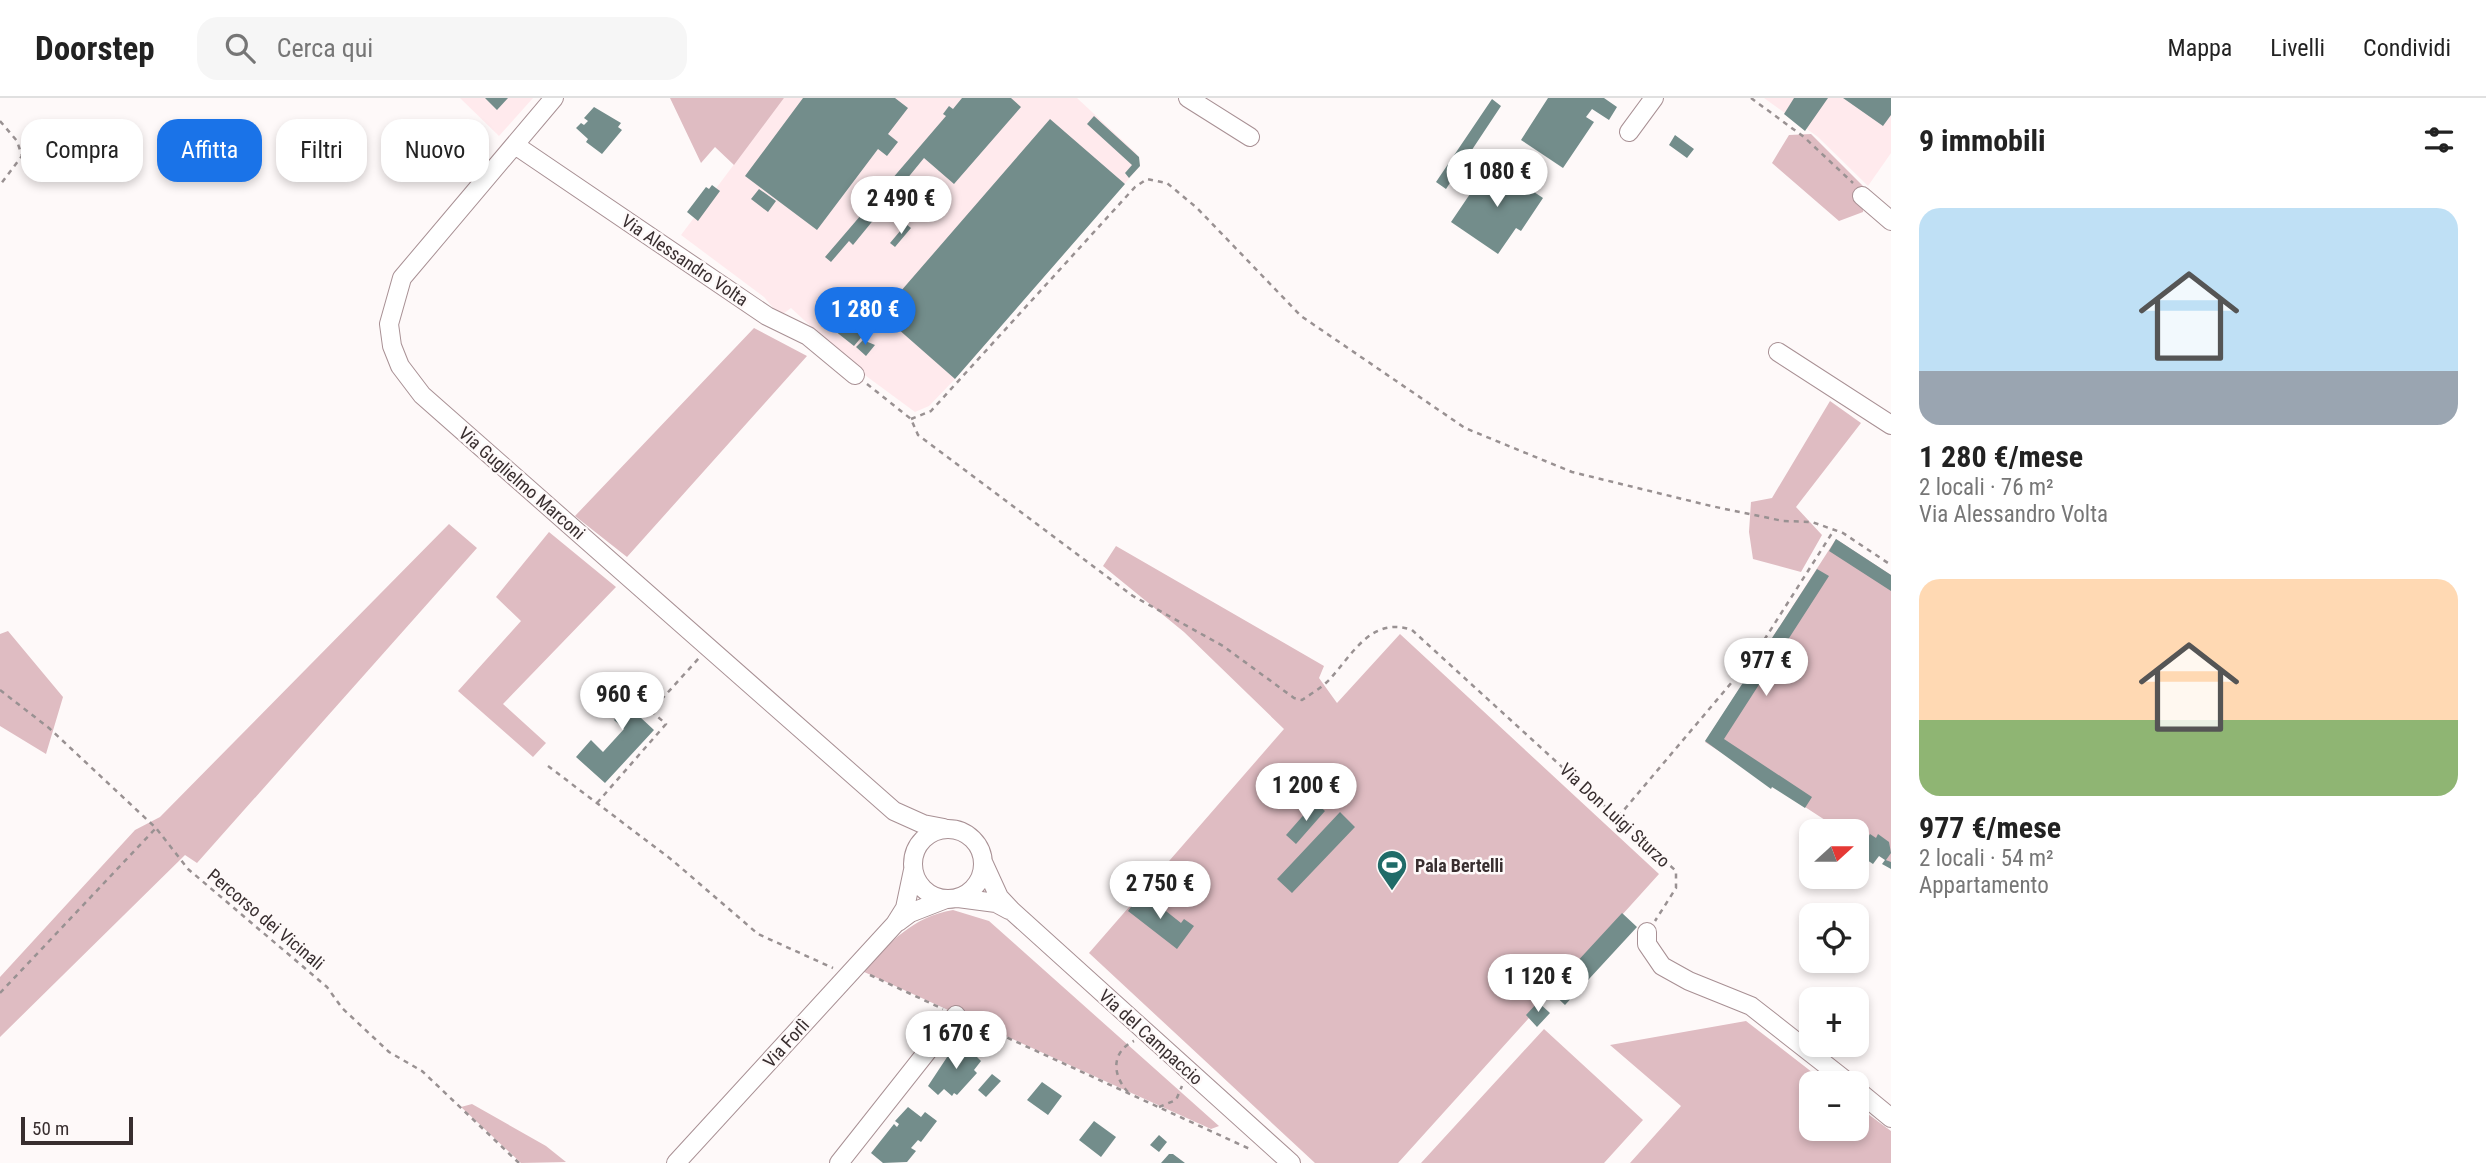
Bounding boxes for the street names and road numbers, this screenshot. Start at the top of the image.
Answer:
street label: Via Alessandro Volta [618,210,752,310]
street label: Via Guglielmo Marconi [455,422,589,544]
street label: Via Don Luigi Sturzo [1556,759,1674,871]
street label: Percorso dei Vicinali [203,864,329,974]
street label: Via del Campaccio [1095,985,1207,1089]
street label: Via Forlì [759,1014,813,1072]

